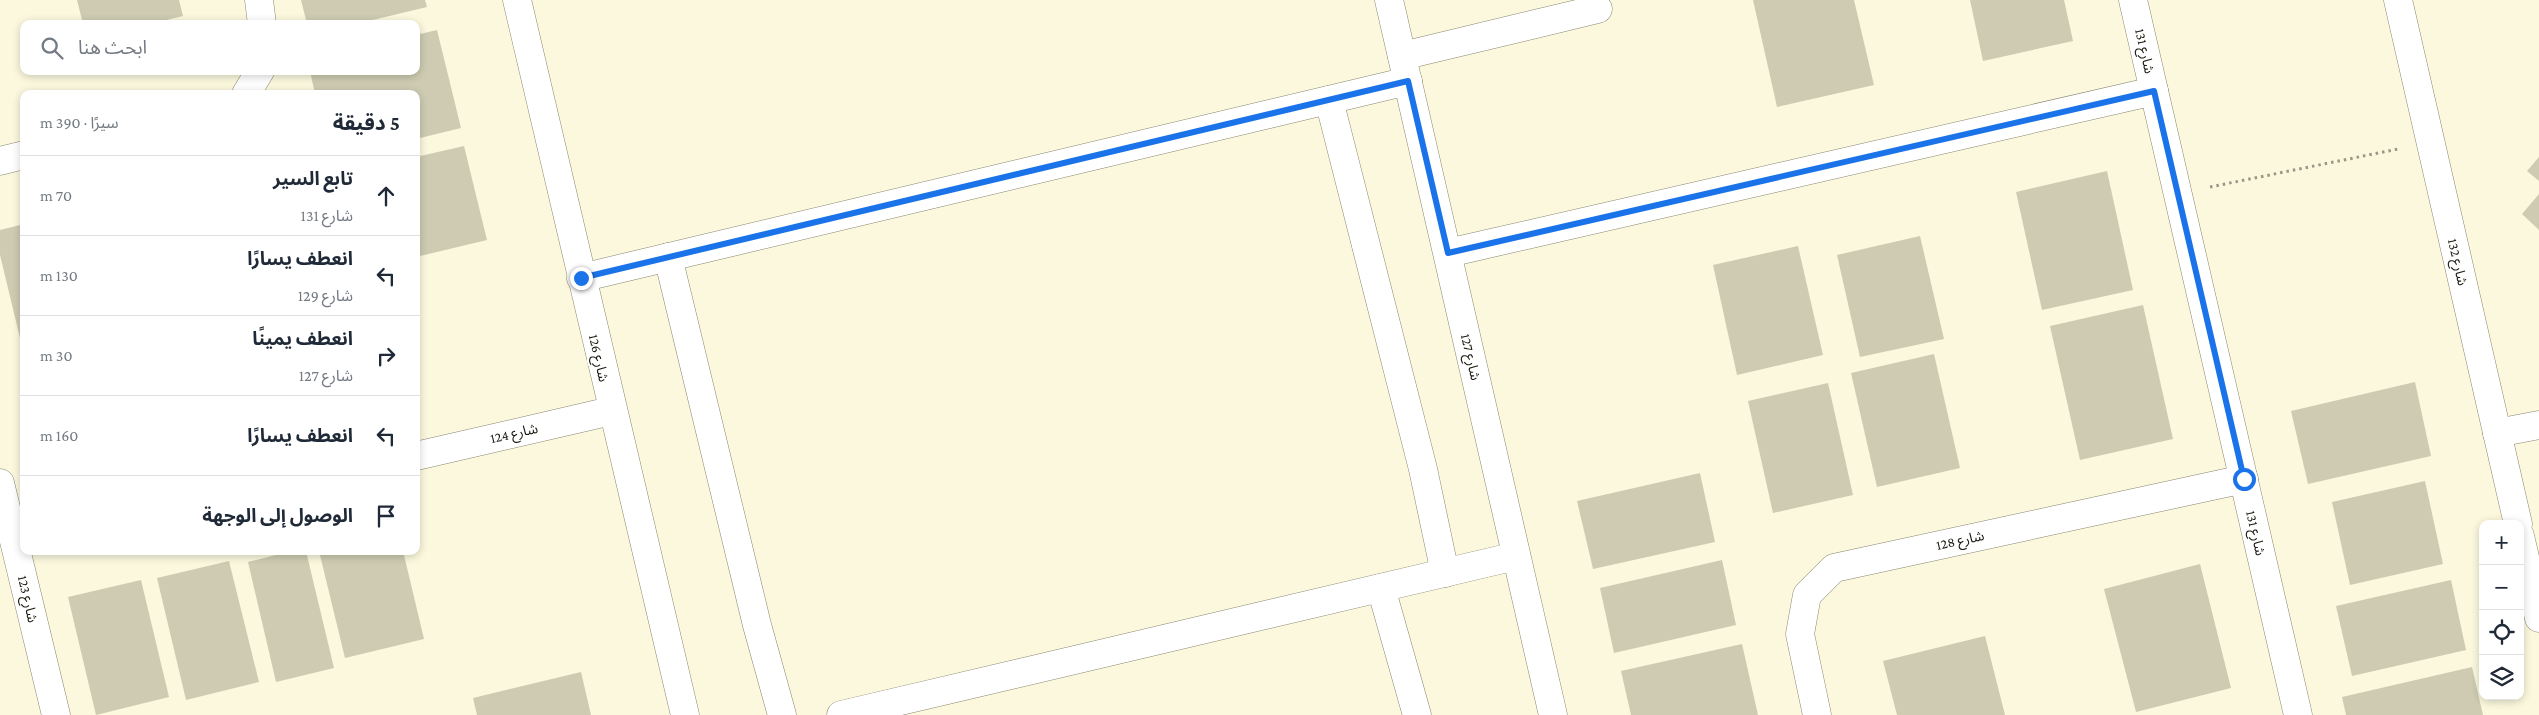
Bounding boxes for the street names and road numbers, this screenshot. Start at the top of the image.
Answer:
street label: شارع 131 [2129,27,2158,76]
street label: شارع 132 [2442,237,2471,288]
street label: شارع 127 [1455,332,1484,383]
street label: شارع 126 [583,333,612,384]
street label: شارع 124 [489,420,540,449]
street label: شارع 131 [2240,509,2269,558]
street label: شارع 128 [1934,527,1986,556]
street label: شارع 123 [12,574,41,625]

